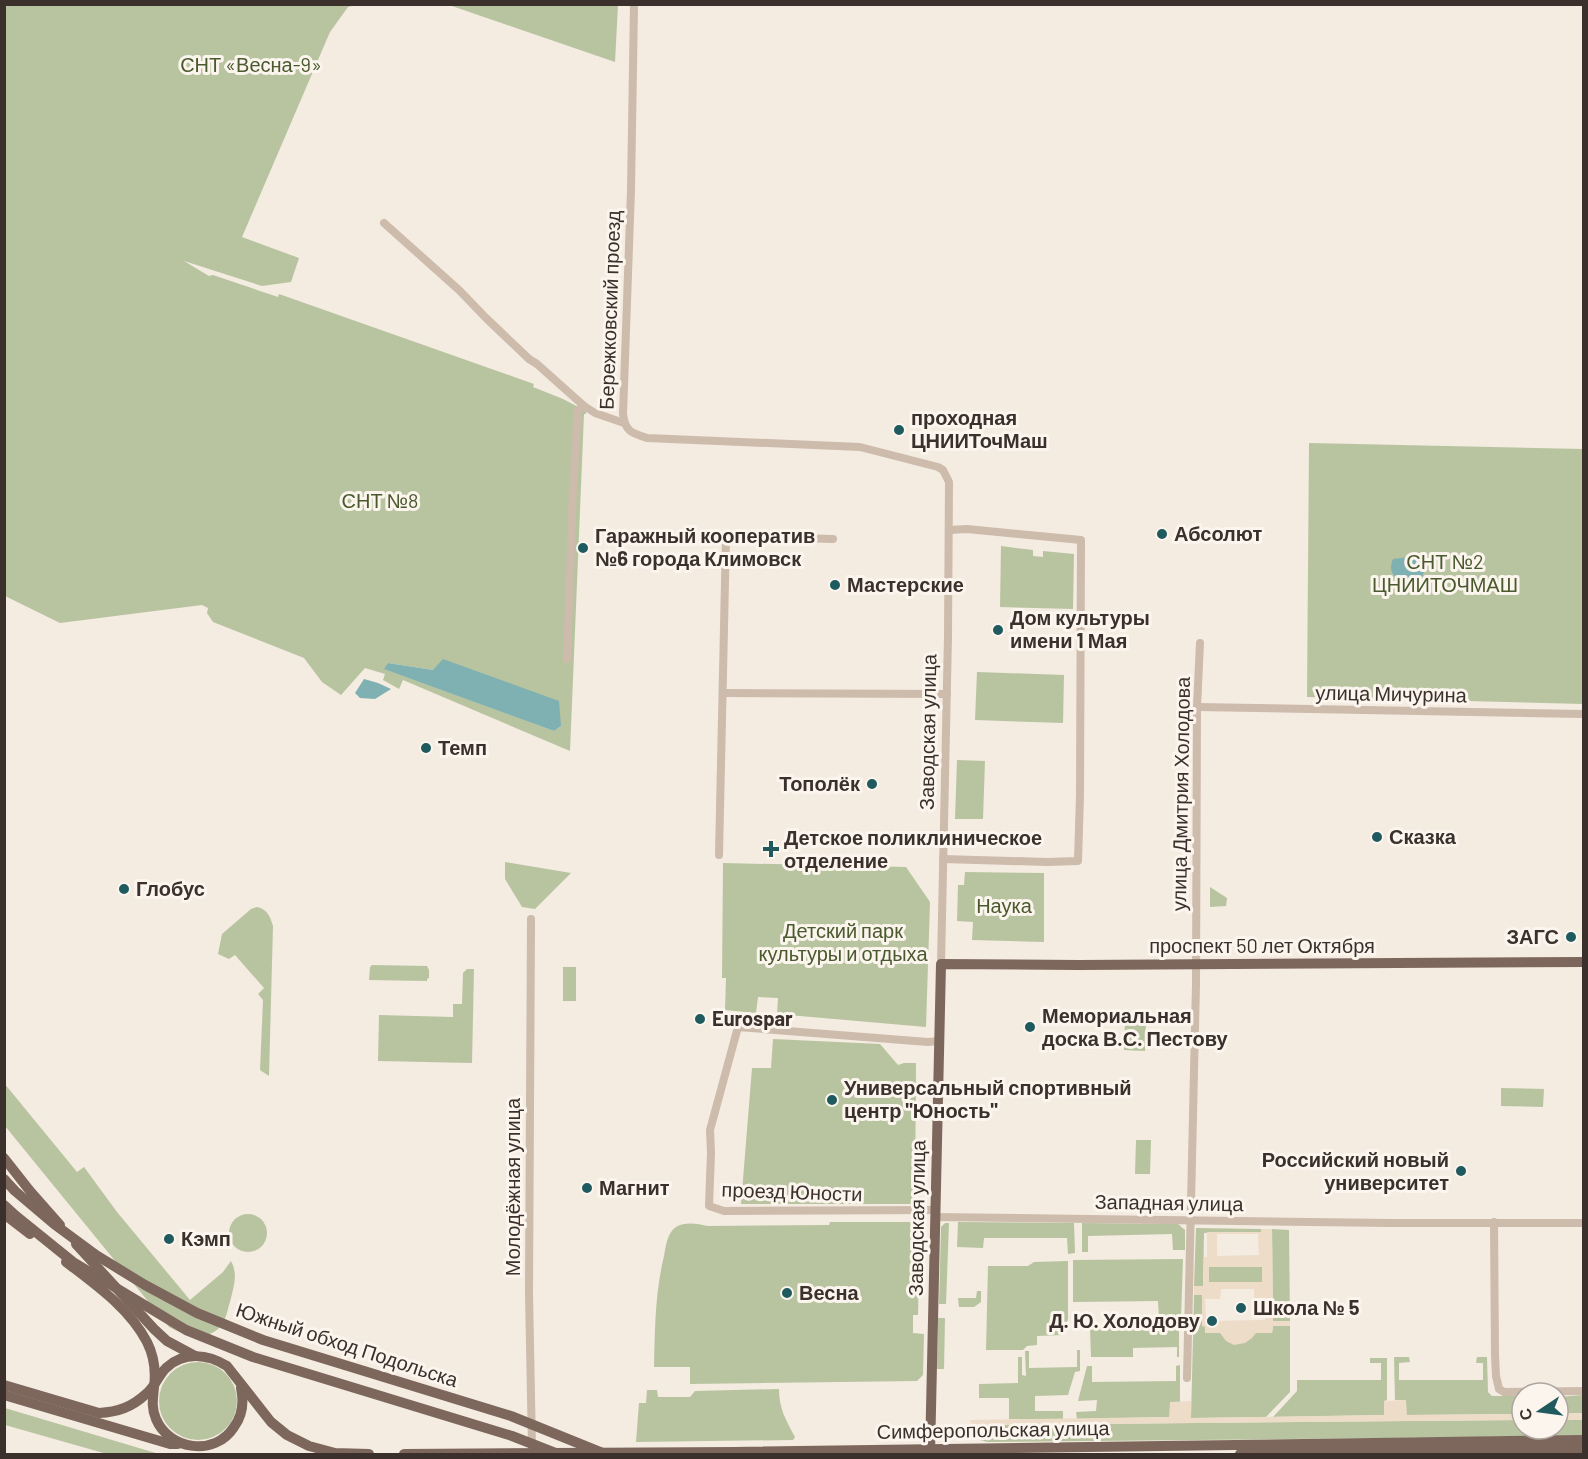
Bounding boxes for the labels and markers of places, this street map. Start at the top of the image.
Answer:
place label: проходная ЦНИИТочМаш [911,405,1048,452]
marker: проходная ЦНИИТочМаш [892,423,906,437]
place label: Абсолют [1174,521,1262,545]
place label: Гаражный кооператив №6 города Климовск [595,523,815,570]
marker: Абсолют [1155,527,1169,541]
marker: Гаражный кооператив №6 города Климовск [576,541,590,555]
place label: Мастерские [847,572,964,596]
marker: Мастерские [828,578,842,592]
place label: Дом культуры имени 1 Мая [1010,605,1150,652]
marker: Дом культуры имени 1 Мая [991,623,1005,637]
place label: Темп [438,735,487,759]
marker: Темп [419,741,433,755]
place label: Тополёк [779,771,861,795]
marker: Тополёк [865,777,879,791]
place label: Сказка [1389,824,1457,848]
place label: Детское поликлиническое отделение [784,825,1042,872]
marker: Сказка [1370,830,1384,844]
marker: Детское поликлиническое отделение [762,840,780,858]
place label: Глобус [136,876,205,900]
marker: Глобус [117,882,131,896]
place label: ЗАГС [1507,924,1559,948]
marker: ЗАГС [1564,930,1578,944]
place label: Мемориальная доска В.С. Пестову [1042,1003,1228,1050]
place label: Eurospar [712,1006,793,1030]
marker: Eurospar [693,1012,707,1026]
marker: Мемориальная доска В.С. Пестову [1023,1020,1037,1034]
place label: Универсальный спортивный центр "Юность" [844,1075,1132,1122]
marker: Универсальный спортивный центр "Юность" [825,1093,839,1107]
place label: Российский новый университет [1262,1147,1449,1194]
marker: Российский новый университет [1454,1164,1468,1178]
place label: Магнит [599,1175,670,1199]
marker: Магнит [580,1181,594,1195]
place label: Кэмп [181,1226,231,1250]
marker: Кэмп [162,1232,176,1246]
place label: Весна [799,1280,860,1304]
marker: Весна [780,1286,794,1300]
place label: Школа № 5 [1253,1295,1360,1319]
marker: Школа № 5 [1234,1301,1248,1315]
place label: Д. Ю. Холодову [1049,1308,1201,1332]
marker: Д. Ю. Холодову [1205,1314,1219,1328]

